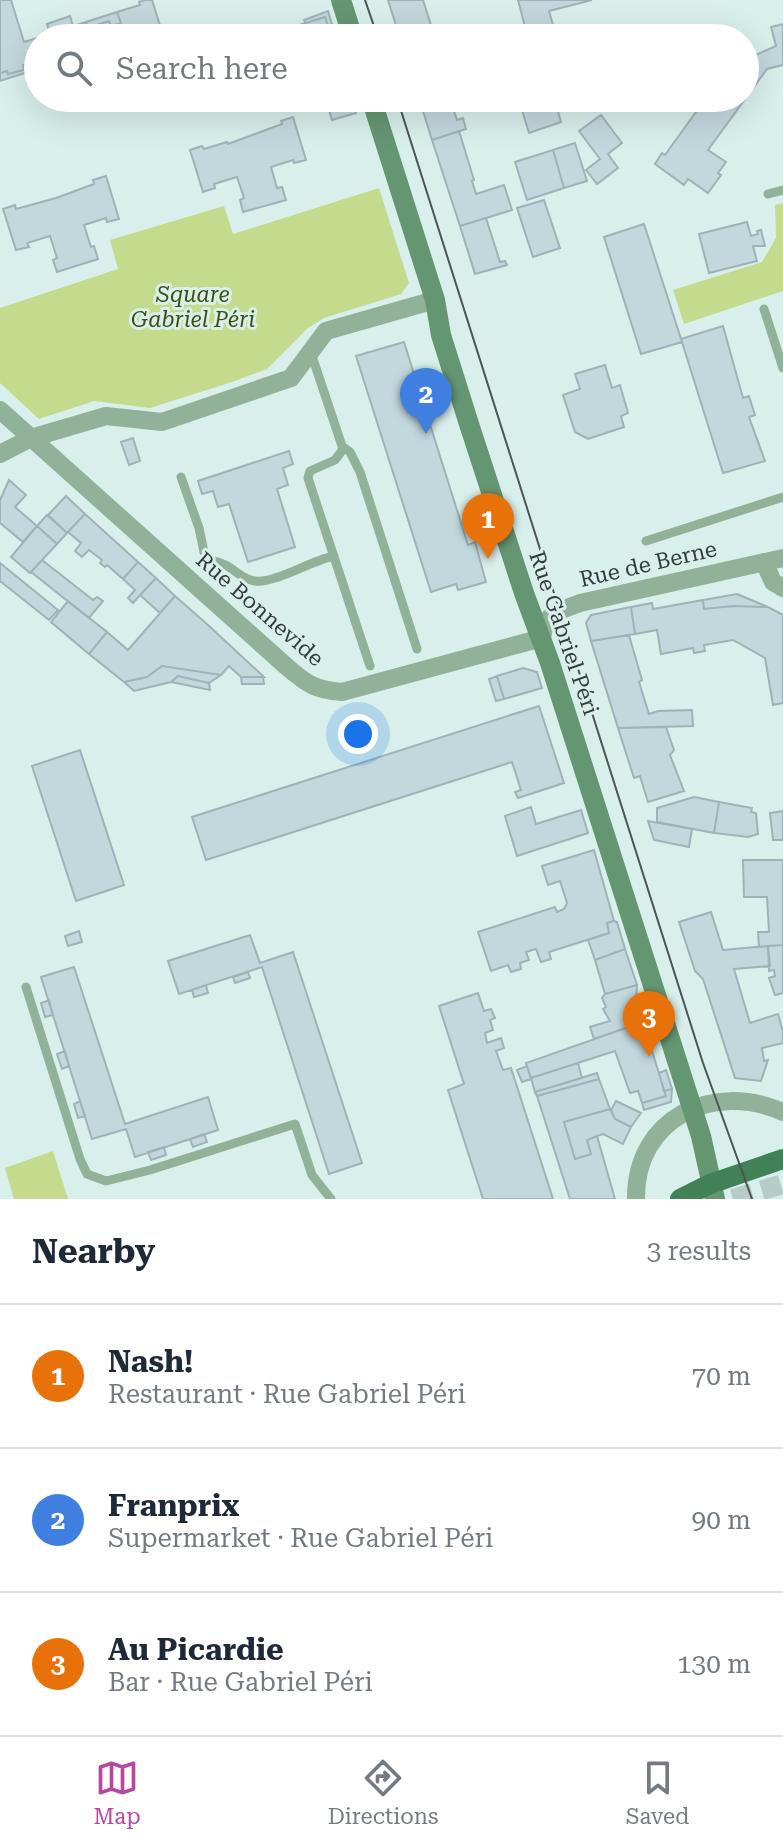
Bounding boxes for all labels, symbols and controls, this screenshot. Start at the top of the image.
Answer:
search box [24,24,759,112]
icon: search [52,46,96,90]
text: Search here [116,51,288,86]
park label: Square Gabriel Péri [131,282,255,332]
pin: 2 [400,368,452,434]
pin: 1 [462,493,514,559]
street label: Rue de Berne [577,536,719,592]
street label: Rue Bonnevide [191,547,329,671]
street label: Rue Gabriel Péri [524,548,604,718]
your location [338,714,378,754]
pin: 3 [623,991,675,1057]
text: Nearby [32,1231,155,1271]
text: 3 results [647,1236,751,1266]
text: Nash! [108,1344,193,1379]
text: 1 [51,1361,65,1391]
text: 70 m [692,1361,751,1391]
text: Restaurant · Rue Gabriel Péri [108,1379,466,1409]
text: Franprix [108,1488,239,1523]
text: 2 [51,1505,65,1535]
text: 90 m [692,1505,751,1535]
text: Supermarket · Rue Gabriel Péri [108,1523,493,1553]
text: Au Picardie [108,1632,284,1667]
text: 3 [51,1649,65,1679]
text: 130 m [677,1649,751,1679]
text: Bar · Rue Gabriel Péri [108,1667,373,1697]
tab: Map [94,1756,141,1829]
tab: Directions [328,1756,438,1829]
tab: Saved [626,1756,689,1829]

